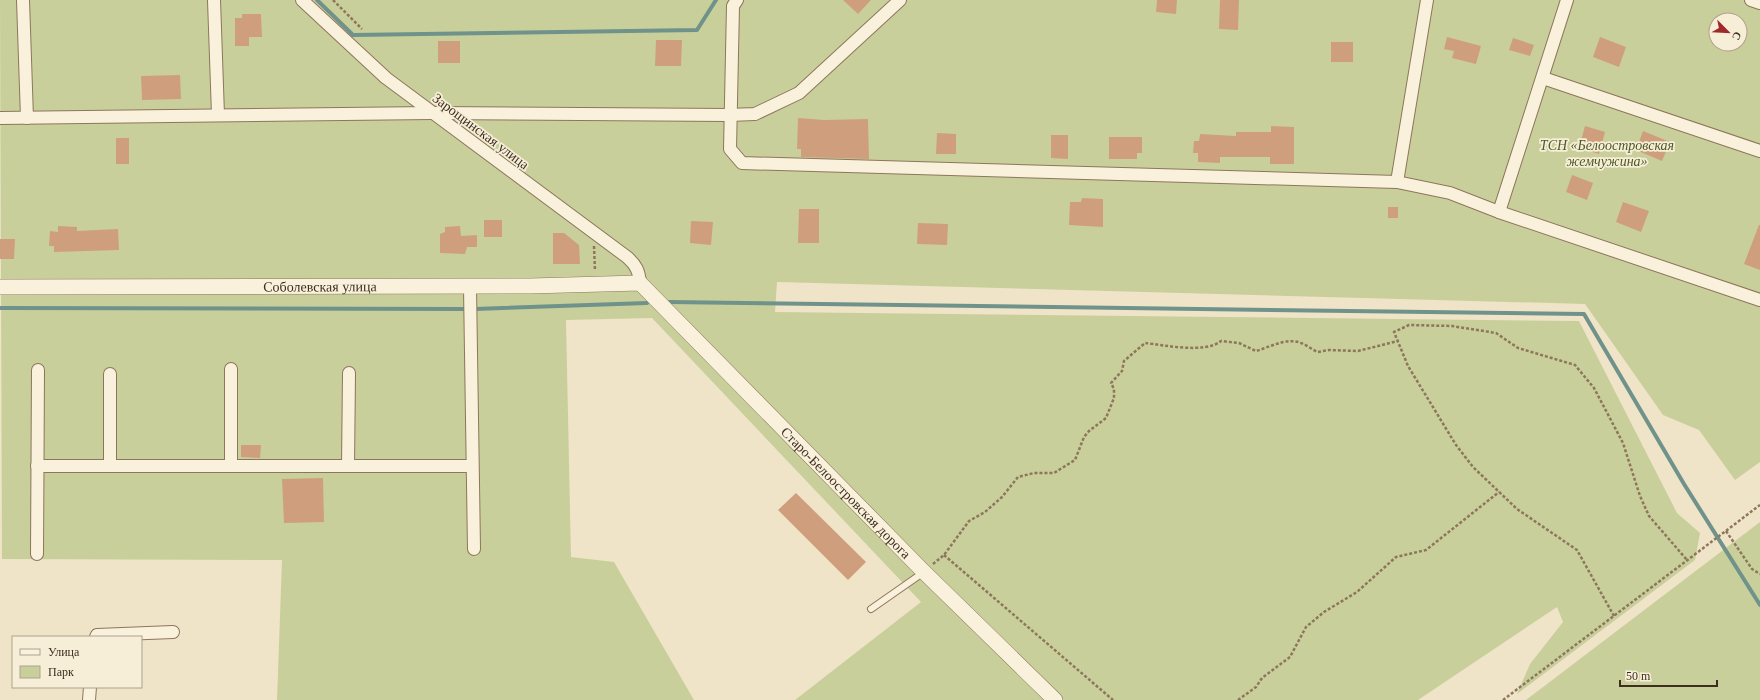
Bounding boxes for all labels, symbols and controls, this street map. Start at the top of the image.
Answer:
north arrow [1708,12,1748,52]
text: С [1730,30,1744,42]
street label: Зарощинская улица [430,90,532,173]
park label: ТСН «Белоостровская жемчужина» [1540,138,1674,169]
street label: Соболевская улица [263,279,378,295]
street label: Старо-Белоостровская дорога [778,424,914,562]
legend [12,636,142,688]
text: Улица [48,645,80,659]
scale bar [1620,662,1717,688]
text: Парк [48,665,74,679]
text: 50 m [1626,669,1651,683]

